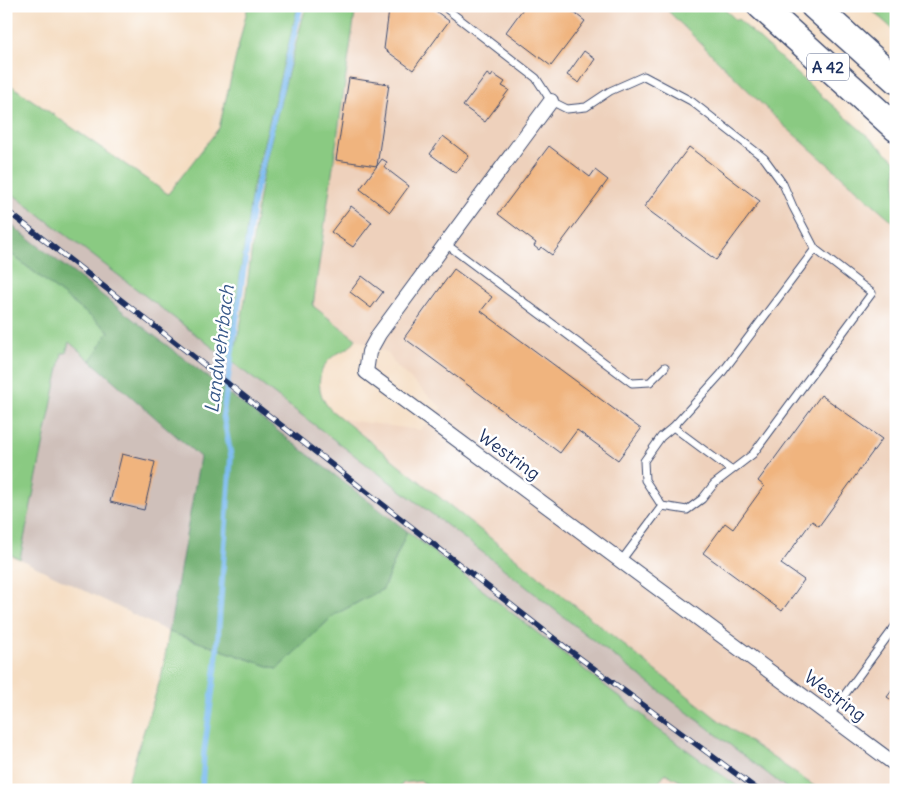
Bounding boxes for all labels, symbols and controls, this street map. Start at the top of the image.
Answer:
road number: A 42 [807,54,849,80]
water label: Landwehrbach [199,282,239,414]
street label: Westring [474,424,545,485]
street label: Westring [800,665,871,726]

